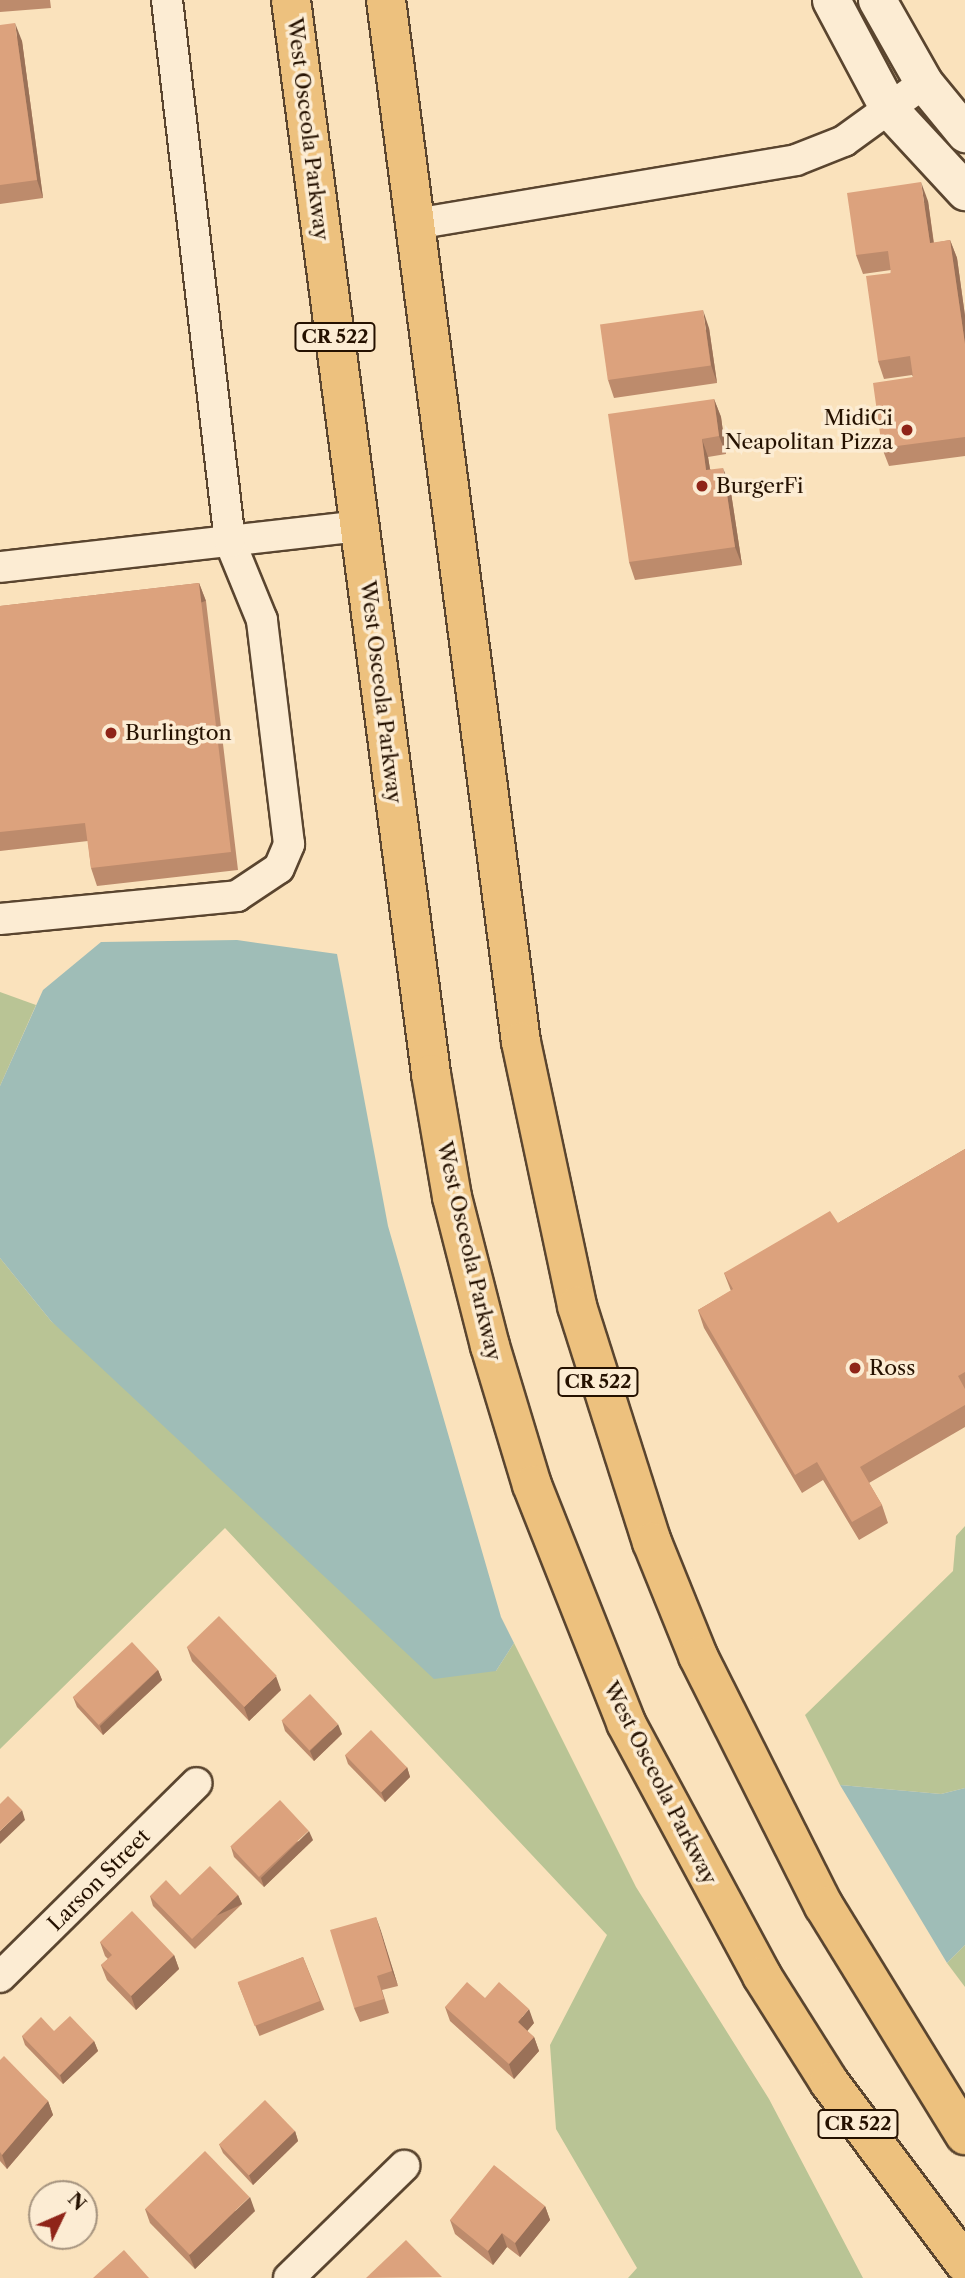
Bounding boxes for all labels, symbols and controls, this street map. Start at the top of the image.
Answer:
street label: West Osceola Parkway [282,16,334,242]
road number: CR 522 [293,322,377,352]
place label: MidiCi Neapolitan Pizza [725,405,893,455]
marker: MidiCi Neapolitan Pizza [899,422,915,438]
place label: BurgerFi [716,473,804,499]
marker: BurgerFi [694,478,710,494]
street label: West Osceola Parkway [355,579,407,805]
place label: Burlington [125,720,232,746]
marker: Burlington [103,725,119,741]
street label: West Osceola Parkway [431,1139,507,1363]
place label: Ross [869,1355,915,1381]
marker: Ross [847,1360,863,1376]
road number: CR 522 [556,1366,640,1398]
street label: West Osceola Parkway [598,1677,722,1889]
street label: Larson Street [43,1824,155,1936]
road number: CR 522 [816,2108,900,2140]
north arrow [28,2180,98,2250]
text: N [63,2188,91,2215]

